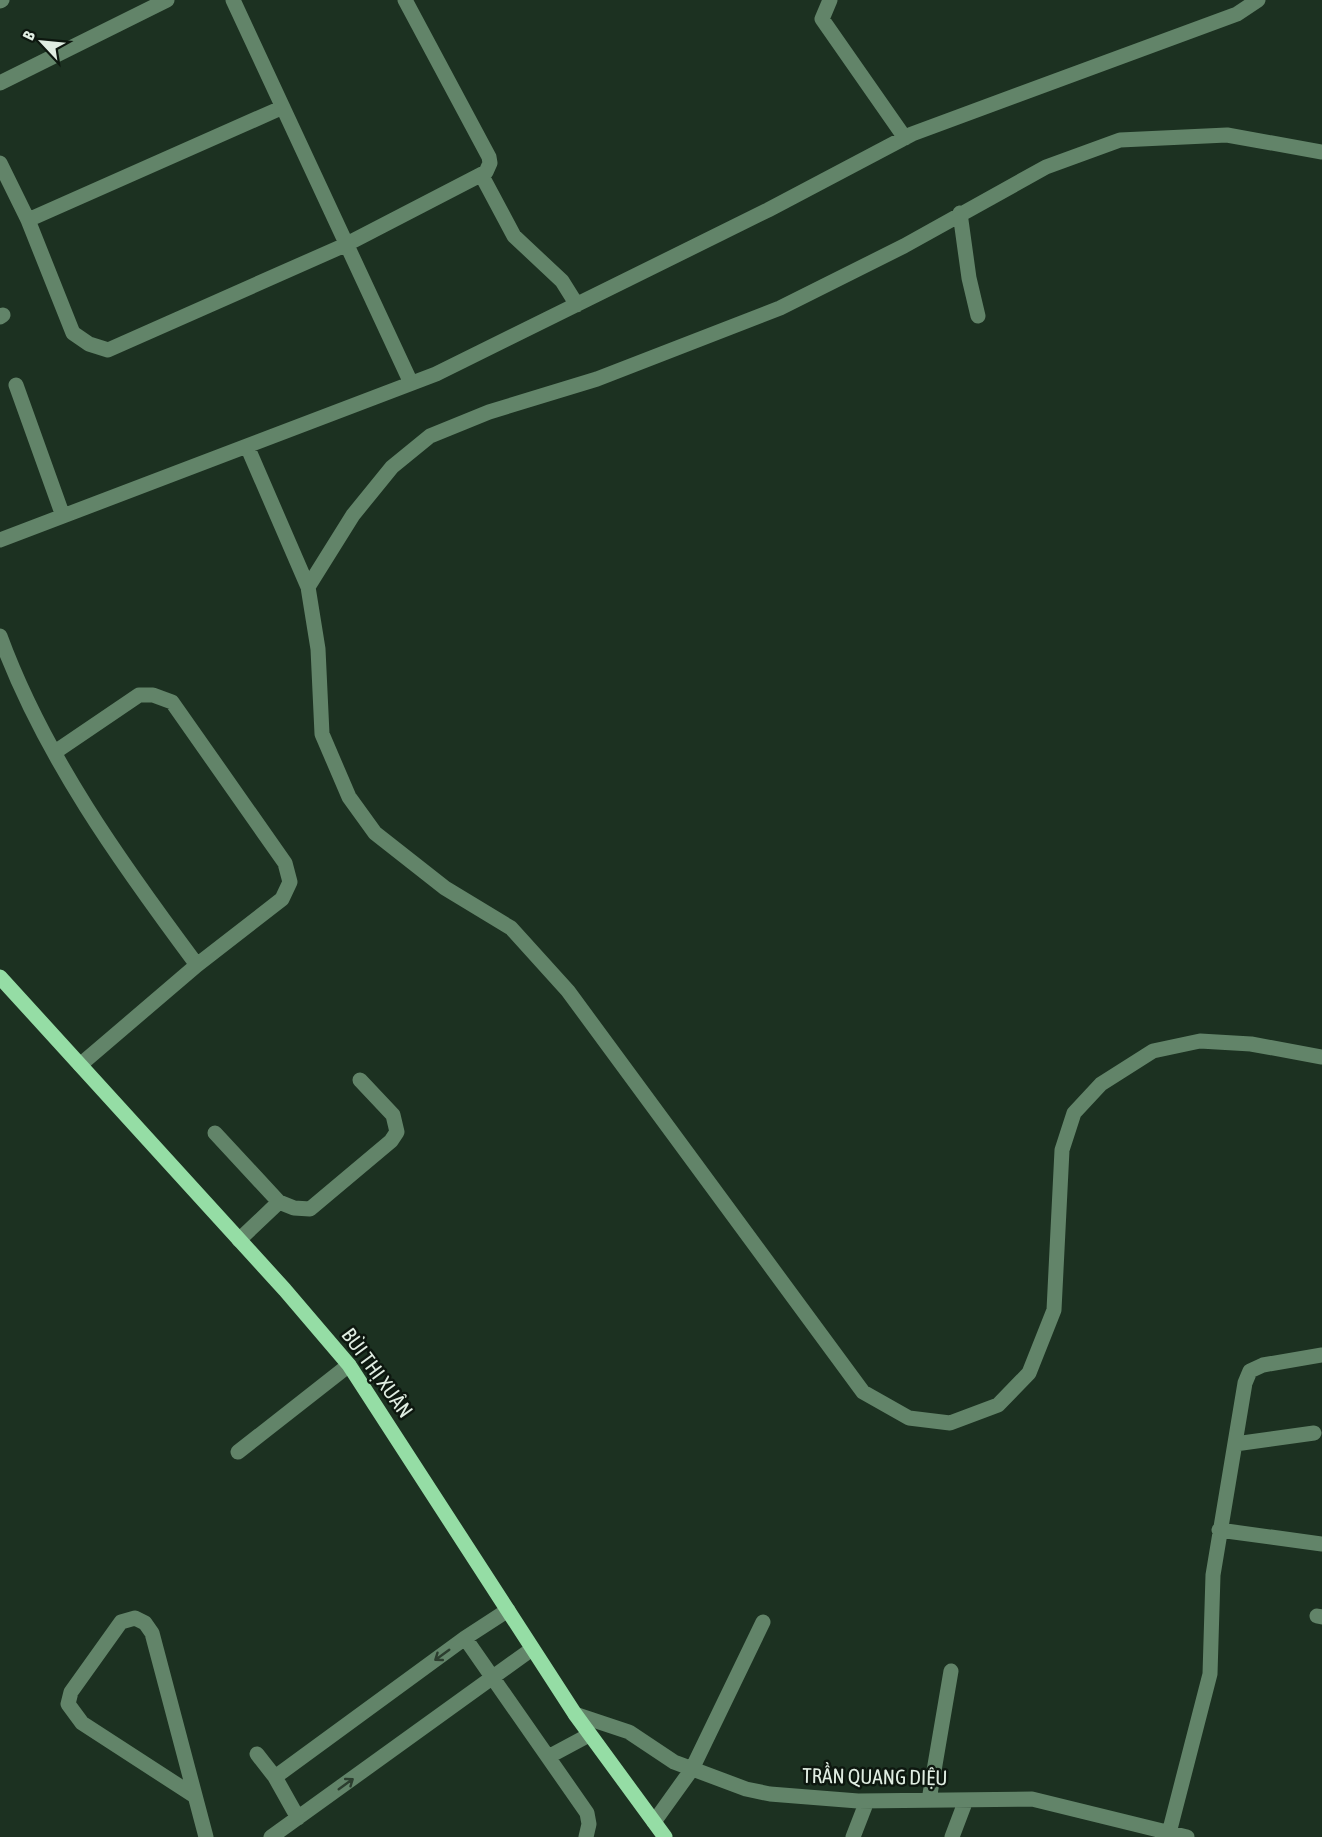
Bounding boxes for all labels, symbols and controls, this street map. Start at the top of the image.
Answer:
north arrow [12,12,72,72]
text: B [19,28,38,43]
street label: BÙI THỊ XUÂN [337,1323,418,1422]
one-way arrow [434,1648,450,1661]
street label: TRẦN QUANG DIỆU [802,1762,948,1789]
one-way arrow [337,1778,353,1790]

